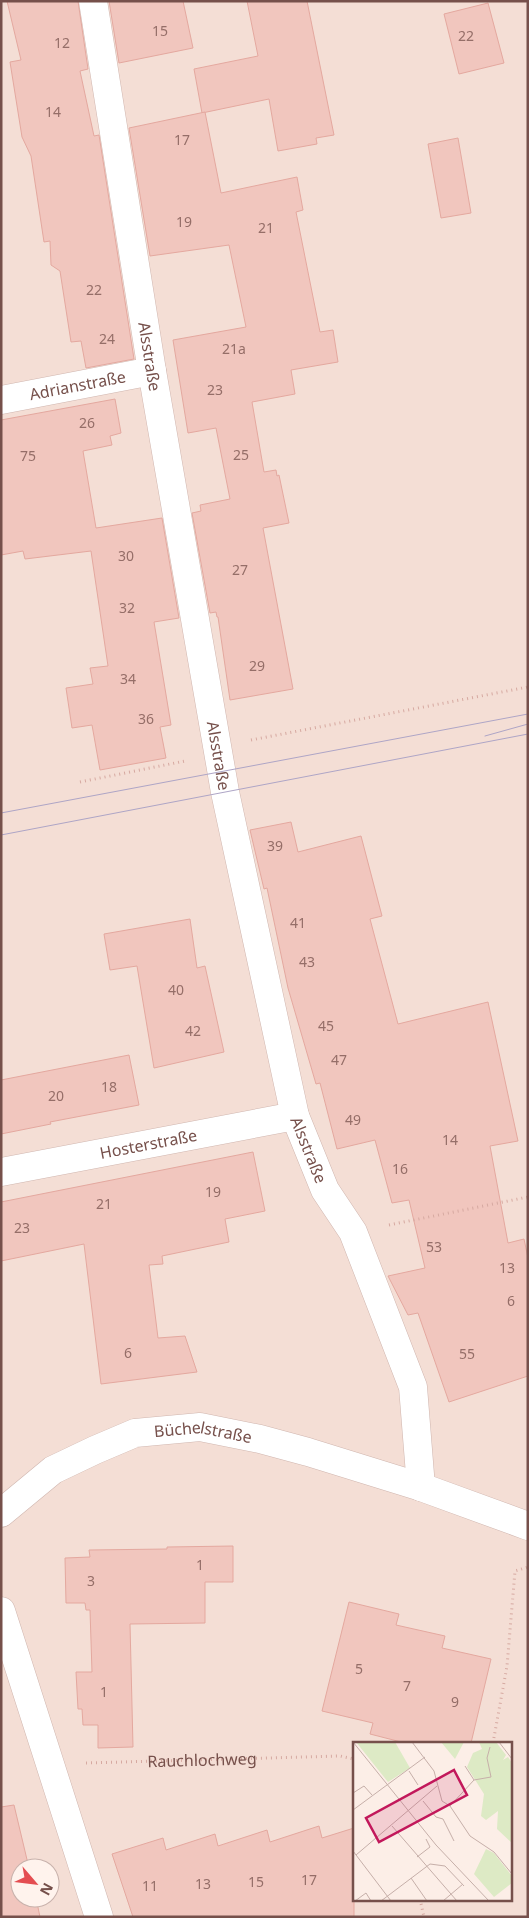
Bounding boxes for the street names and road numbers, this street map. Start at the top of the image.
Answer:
street label: Alsstraße [133,320,166,393]
street label: Adrianstraße [28,365,128,405]
street label: Alsstraße [202,719,235,792]
street label: Alsstraße [285,1113,332,1186]
street label: Hosterstraße [98,1124,199,1164]
street label: Büchelstraße [153,1416,254,1448]
street label: Rauchlochweg [147,1747,257,1772]

